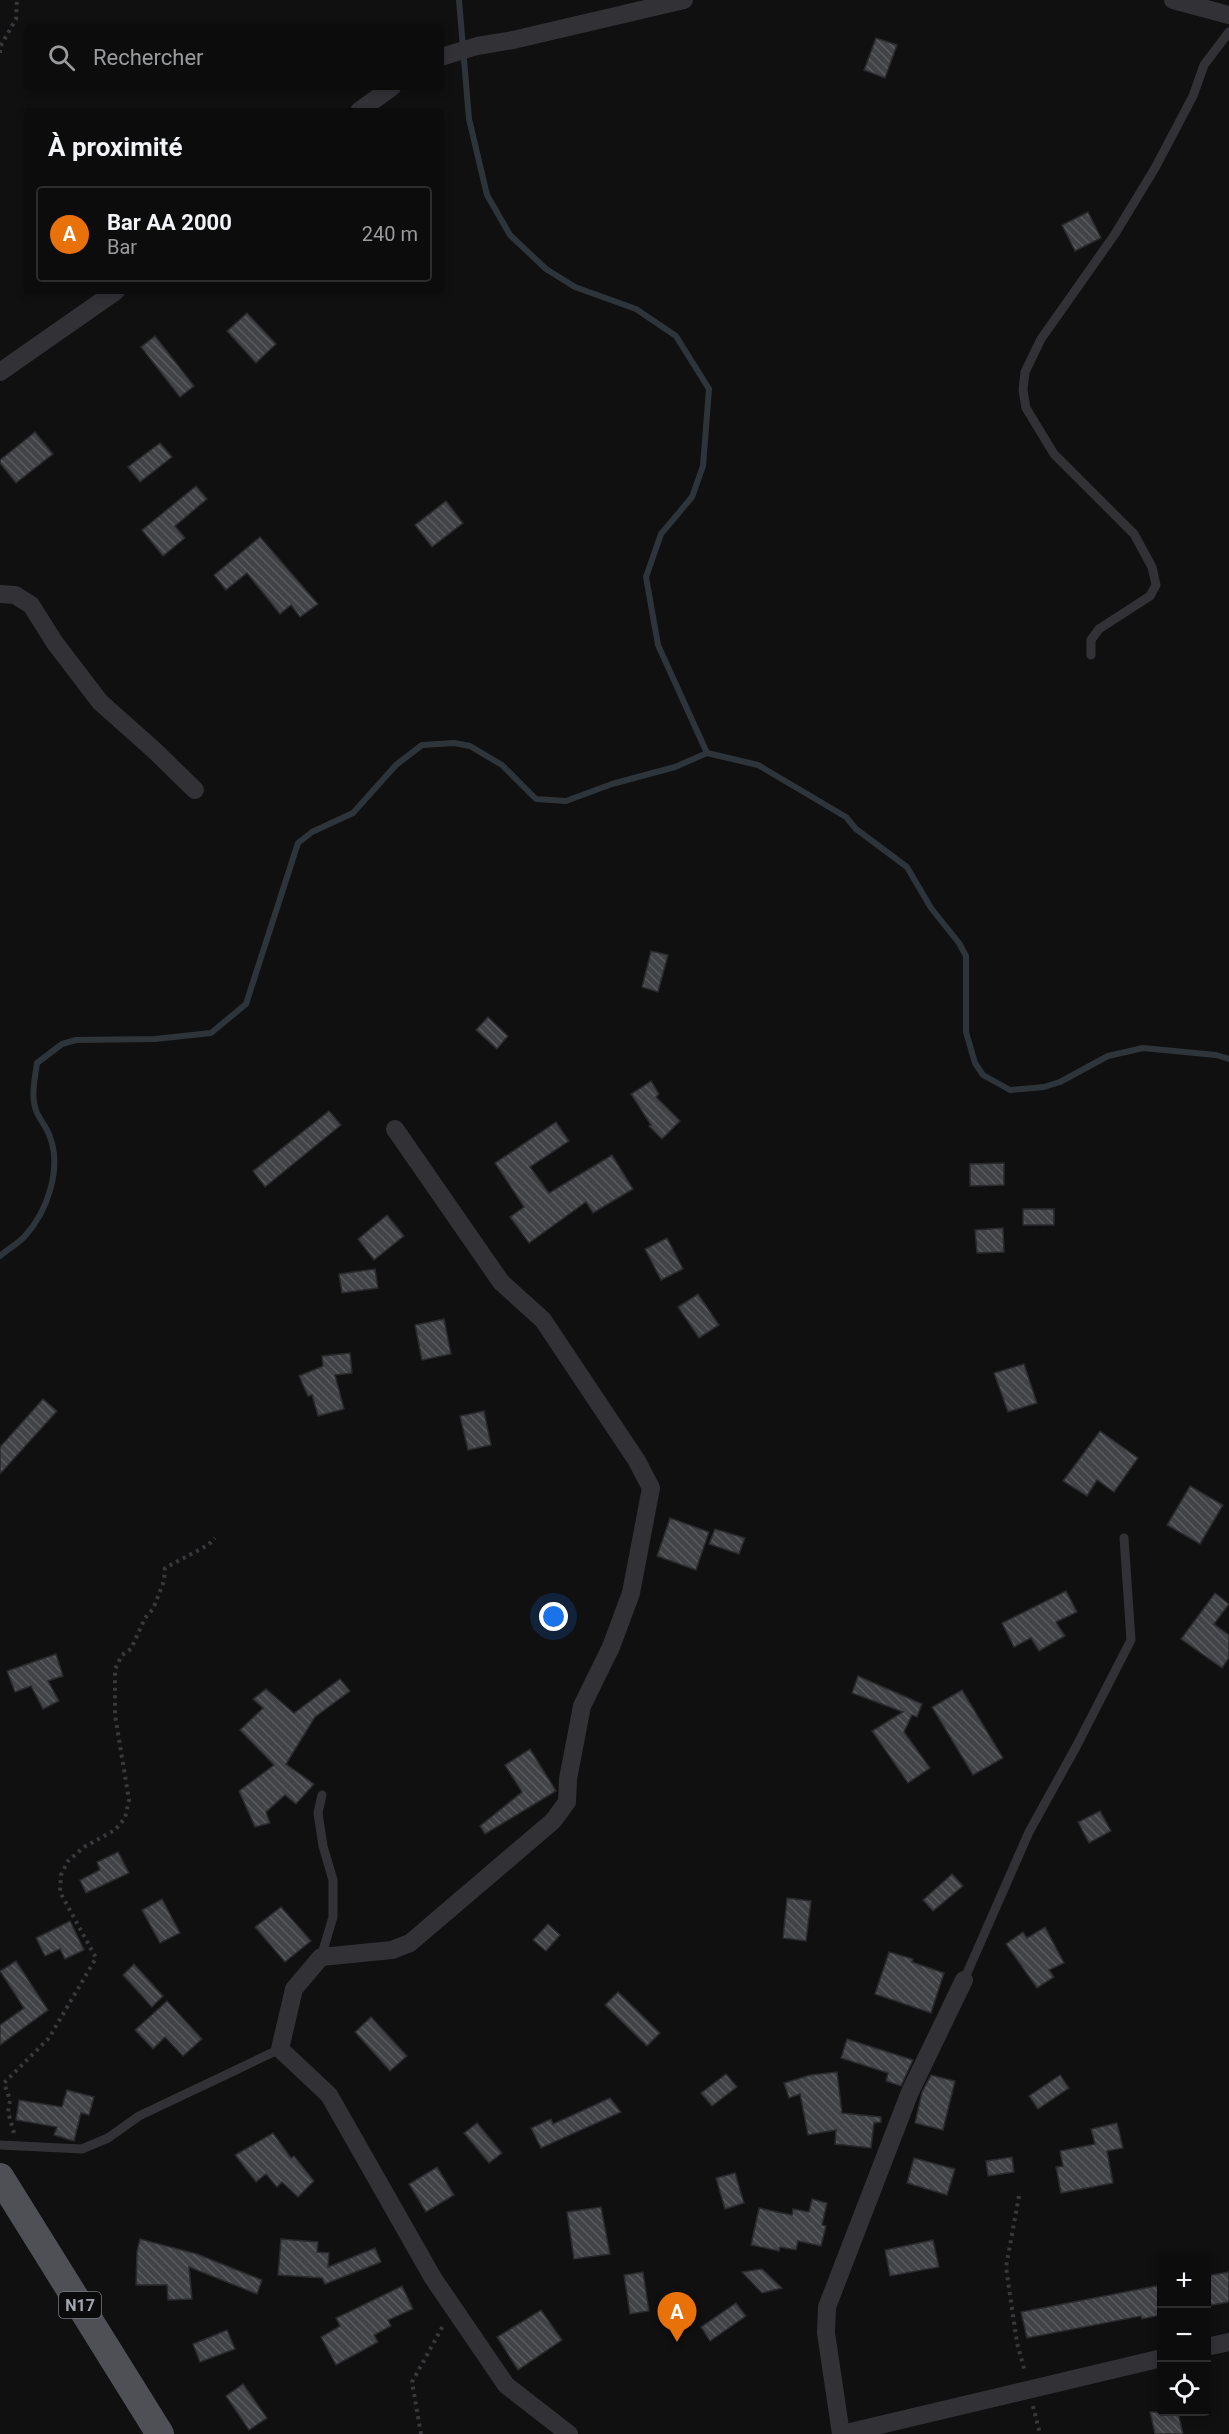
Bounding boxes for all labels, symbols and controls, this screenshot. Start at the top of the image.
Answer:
search box [24,24,444,90]
icon: search [45,41,78,74]
text: Rechercher [93,45,204,70]
text: À proximité [48,132,182,162]
text: Bar AA 2000 [107,210,232,235]
text: A [63,222,76,246]
text: 240 m [362,222,418,246]
text: Bar [107,235,137,259]
your location [539,1602,568,1631]
map controls [1157,2254,1211,2416]
button: + [1157,2254,1211,2308]
road number: N17 [59,2292,101,2318]
pin: A [658,2292,696,2342]
button: − [1157,2308,1211,2362]
button: locate [1157,2362,1211,2416]

